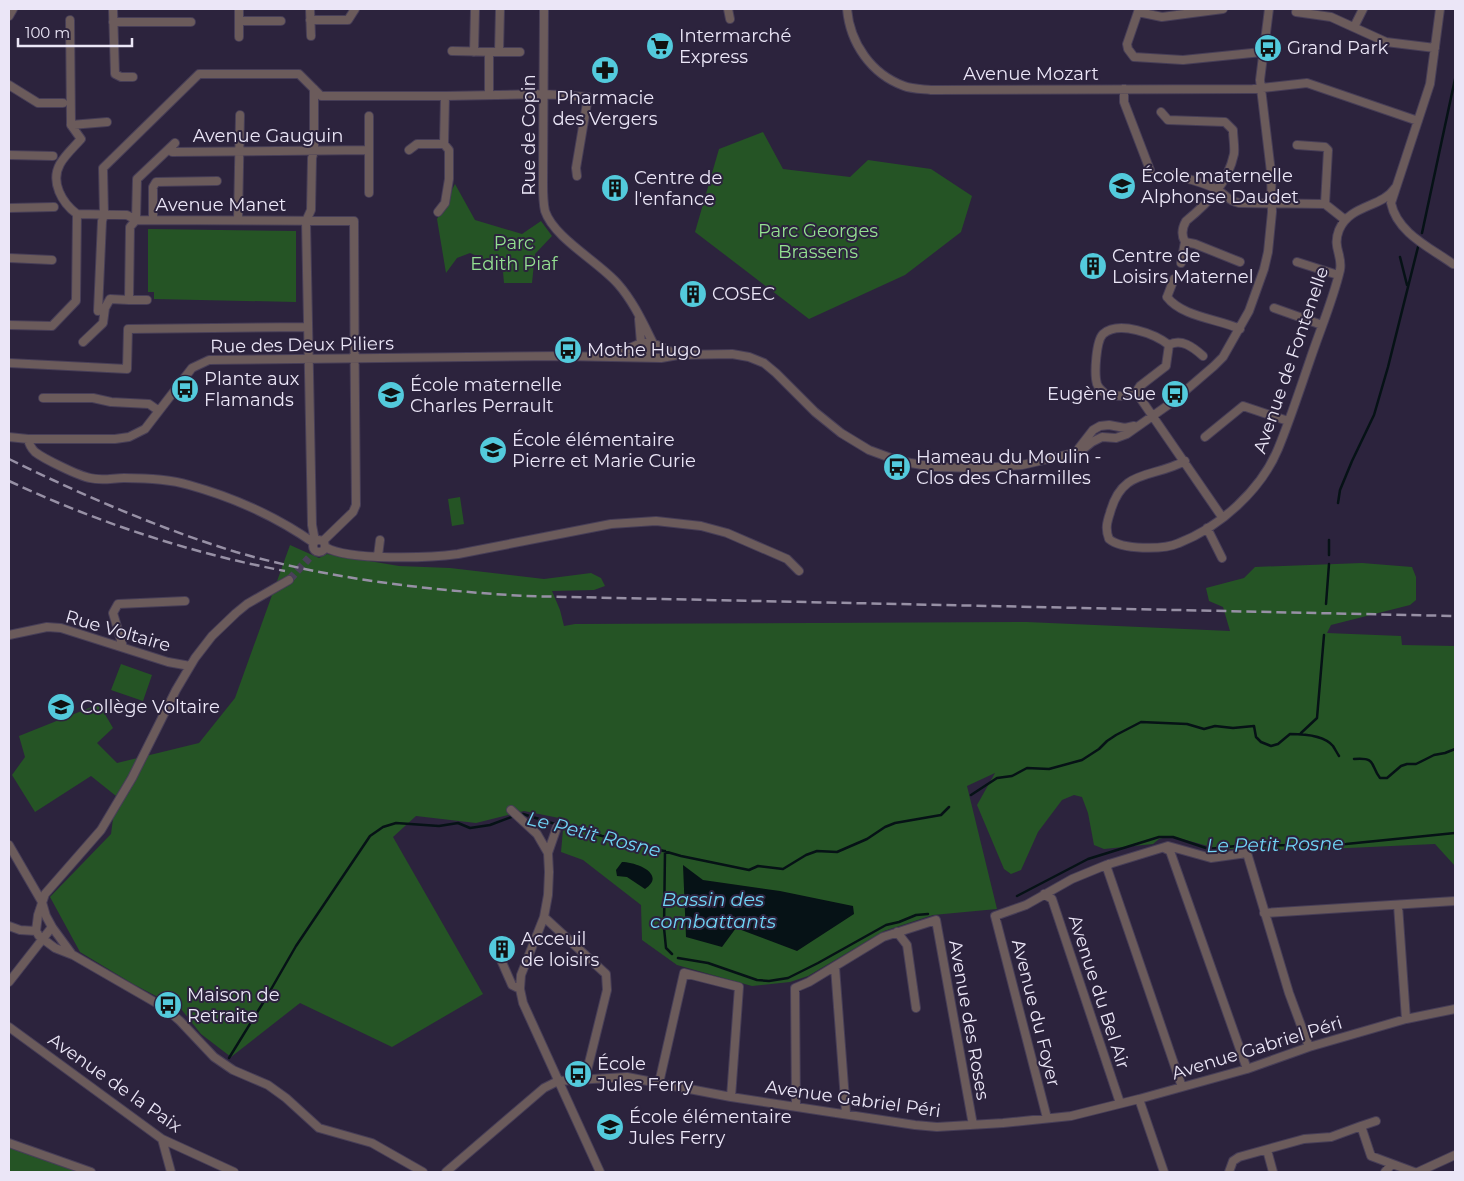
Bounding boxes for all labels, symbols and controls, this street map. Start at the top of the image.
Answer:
scale bar [18,15,131,47]
text: 100 m [25,23,70,42]
place label: Intermarché Express [679,25,791,68]
supermarket icon: Intermarché Express [645,31,675,61]
bus stop icon: Grand Park [1253,33,1283,63]
place label: Grand Park [1287,37,1388,59]
pharmacy icon: Pharmacie des Vergers [590,55,620,85]
street label: Avenue Mozart [963,63,1099,85]
street label: Rue de Copin [518,74,540,196]
place label: Pharmacie des Vergers [552,87,658,130]
street label: Avenue Gauguin [193,125,343,147]
place label: École maternelle Alphonse Daudet [1141,165,1299,208]
place label: Centre de l'enfance [634,167,722,210]
school or university icon: École maternelle Alphonse Daudet [1107,171,1137,201]
building icon: Centre de l'enfance [600,173,630,203]
street label: Avenue Manet [156,194,286,216]
park label: Parc Georges Brassens [758,220,878,263]
park label: Parc Edith Piaf [470,232,559,275]
place label: Centre de Loisirs Maternel [1112,245,1254,288]
building icon: Centre de Loisirs Maternel [1078,251,1108,281]
street label: Avenue de Fontenelle [1249,263,1333,456]
building icon: COSEC [678,279,708,309]
place label: COSEC [712,283,775,305]
street label: Rue des Deux Piliers [210,332,394,358]
bus stop icon: Mothe Hugo [553,335,583,365]
place label: Mothe Hugo [587,339,701,361]
place label: Plante aux Flamands [204,368,300,411]
bus stop icon: Plante aux Flamands [170,374,200,404]
place label: École maternelle Charles Perrault [410,374,562,417]
bus stop icon: Eugène Sue [1160,379,1190,409]
school or university icon: École maternelle Charles Perrault [376,380,406,410]
place label: Eugène Sue [1047,383,1156,405]
place label: École élémentaire Pierre et Marie Curie [512,429,696,472]
school or university icon: École élémentaire Pierre et Marie Curie [478,435,508,465]
place label: Hameau du Moulin - Clos des Charmilles [916,446,1101,489]
bus stop icon: Hameau du Moulin - Clos des Charmilles [882,452,912,482]
street label: Rue Voltaire [63,605,173,657]
school or university icon: Collège Voltaire [46,692,76,722]
place label: Collège Voltaire [80,696,220,718]
water label: Le Petit Rosne [525,807,663,862]
water label: Le Petit Rosne [1206,832,1344,857]
water label: Bassin des combattants [650,888,776,933]
street label: Avenue du Bel Air [1064,912,1134,1072]
place label: Acceuil de loisirs [521,928,600,971]
building icon: Acceuil de loisirs [487,934,517,964]
street label: Avenue du Foyer [1007,937,1065,1089]
street label: Avenue des Roses [944,938,994,1102]
place label: Maison de Retraite [187,984,280,1027]
bus stop icon: Maison de Retraite [153,990,183,1020]
street label: Avenue Gabriel Péri [1169,1012,1345,1084]
street label: Avenue de la Paix [44,1029,186,1138]
place label: École Jules Ferry [596,1053,693,1096]
bus stop icon: École Jules Ferry [563,1059,593,1089]
street label: Avenue Gabriel Péri [764,1076,942,1122]
place label: École élémentaire Jules Ferry [628,1106,792,1149]
school or university icon: École élémentaire Jules Ferry [595,1112,625,1142]

